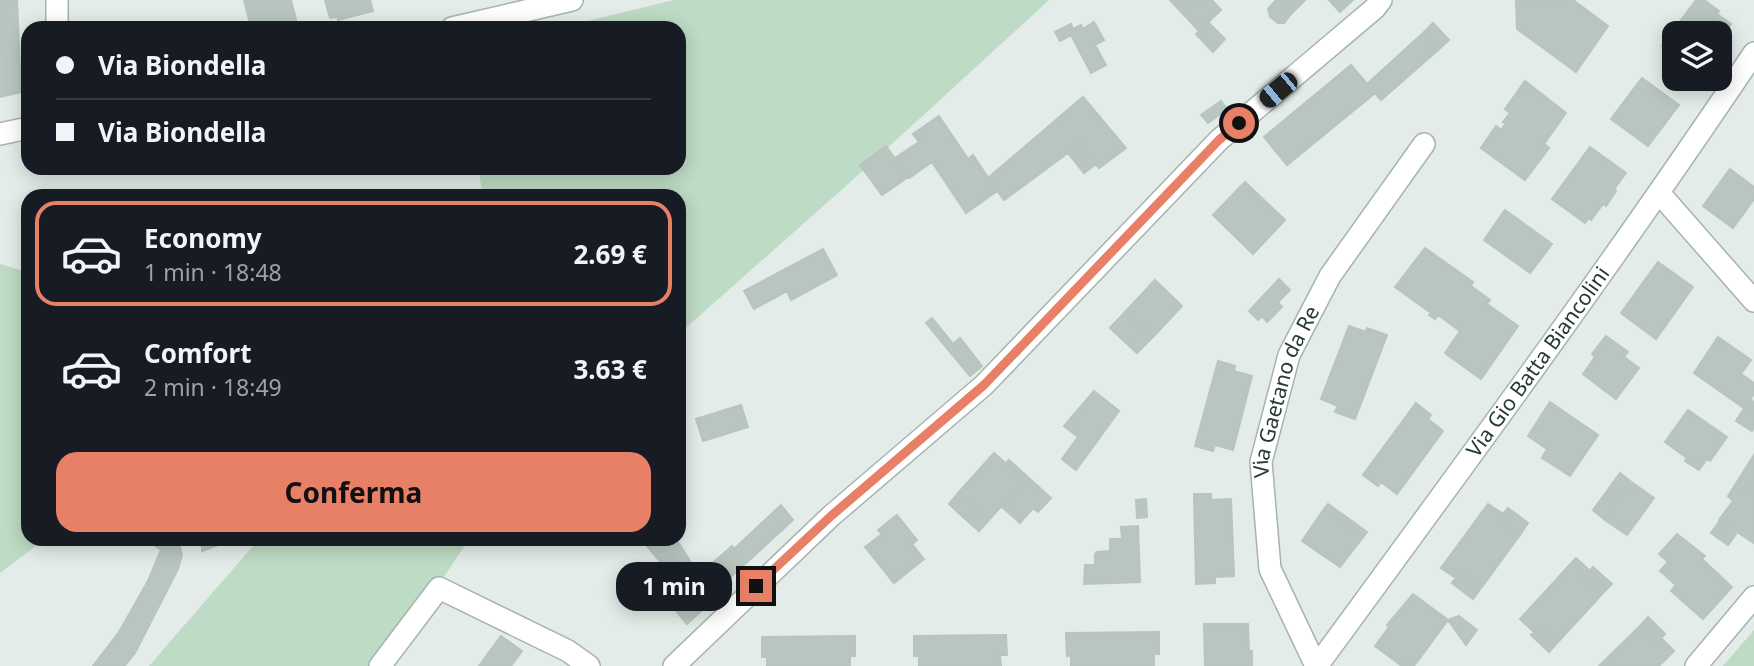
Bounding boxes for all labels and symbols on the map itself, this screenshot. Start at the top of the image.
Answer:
car [1256,68,1301,112]
route start [1223,107,1255,139]
street label: Via Gio Batta Biancolini [1460,261,1615,462]
street label: Via Gaetano da Re [1246,301,1325,479]
callout: 1 min [616,562,732,610]
route end [740,570,772,602]

